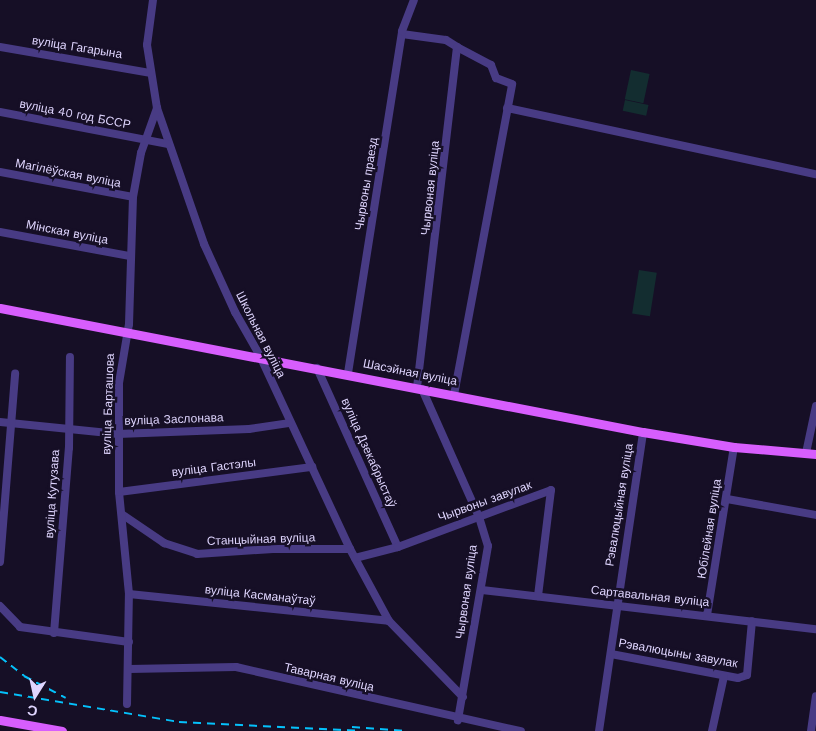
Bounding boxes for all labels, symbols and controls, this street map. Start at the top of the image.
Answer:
street label: вуліца Гагарына [31,34,123,62]
street label: вуліца 40 год БССР [18,97,132,133]
street label: Чырвоны праезд [353,136,381,232]
street label: Чырвоная вуліца [419,140,443,236]
street label: Магілёўская вуліца [14,157,122,191]
street label: Мінская вуліца [25,218,109,248]
street label: Школьная вуліца [232,289,288,381]
street label: вуліца Барташова [100,353,118,455]
street label: Шасэйная вуліца [362,357,458,389]
street label: вуліца Дзекабрыстаў [337,396,399,510]
street label: вуліца Заслонава [124,411,224,429]
street label: Рэвалюцыйная вуліца [603,443,637,567]
street label: вуліца Кутузава [43,449,63,539]
street label: вуліца Гастэлы [171,456,257,480]
street label: Чырвоны завулак [436,478,534,526]
street label: Юбілейная вуліца [695,478,725,580]
street label: Станцыйная вуліца [207,531,315,549]
street label: Чырвоная вуліца [453,544,481,640]
street label: вуліца Касманаўтаў [204,583,316,609]
street label: Сартавальная вуліца [590,584,710,610]
street label: Рэвалюцыны завулак [617,636,739,672]
street label: Таварная вуліца [283,661,375,695]
north arrow [10,671,60,721]
text: С [26,702,39,720]

